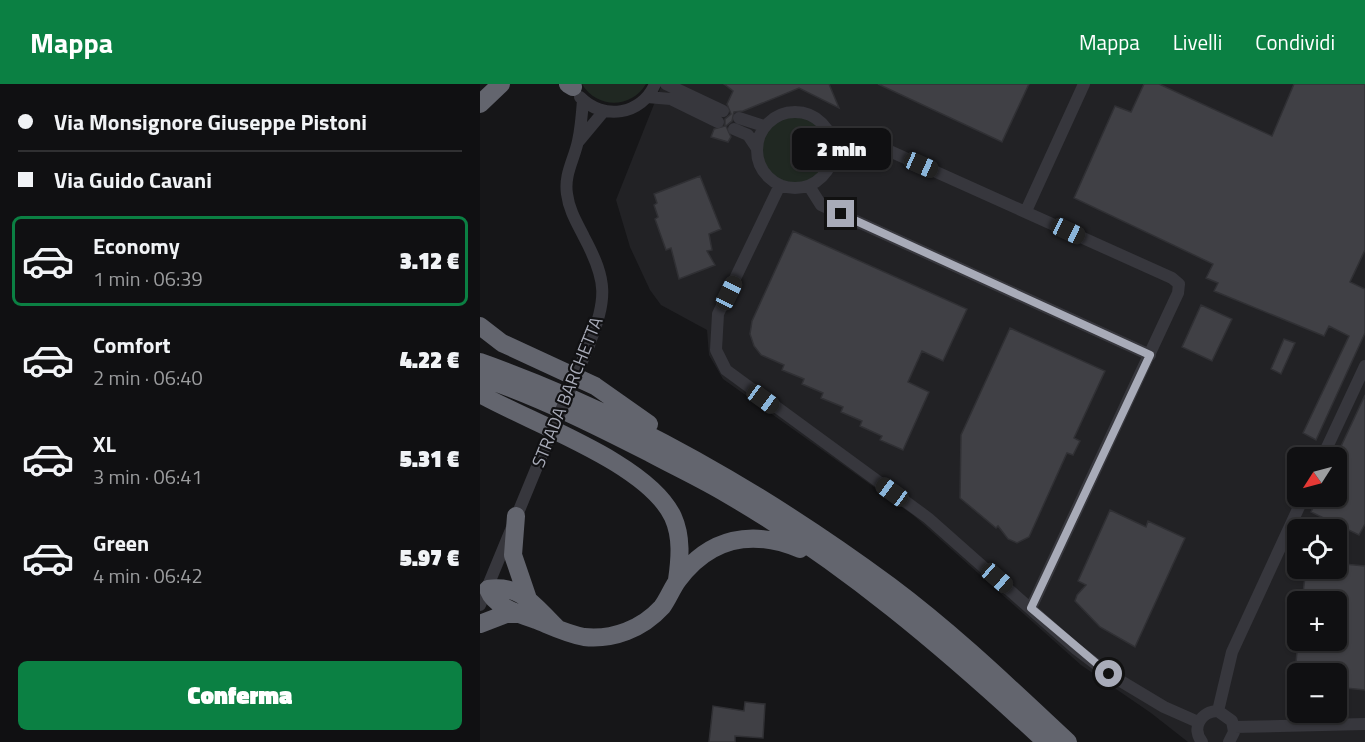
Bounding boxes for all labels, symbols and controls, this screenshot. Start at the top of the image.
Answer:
text: Mappa [30,21,113,64]
text: Mappa [1079,26,1140,58]
text: Livelli [1173,26,1222,58]
text: Condividi [1255,26,1335,58]
text: Via Monsignore Giuseppe Pistoni [54,105,367,139]
callout: 2 min [792,127,890,169]
text: 2 min [817,133,866,164]
car [901,149,941,181]
text: Via Guido Cavani [54,163,212,197]
route end [827,200,854,227]
car [1048,215,1088,247]
text: Economy [93,229,180,263]
icon: car [21,234,75,288]
text: 3.12 € [400,244,459,278]
text: 1 min · 06:39 [93,263,203,294]
car [713,273,745,313]
street label: STRADA BARCHETTA [524,312,610,471]
text: Comfort [93,328,171,362]
icon: car [21,333,75,387]
text: 4.22 € [400,343,459,377]
text: 2 min · 06:40 [93,362,203,393]
car [743,381,783,417]
text: XL [93,427,116,461]
icon: car [21,432,75,486]
text: 5.31 € [400,442,459,476]
north arrow [1287,447,1347,507]
map controls [1287,447,1347,723]
text: 3 min · 06:41 [93,461,203,492]
car [872,474,912,510]
button: locate [1287,519,1347,579]
text: Green [93,526,149,560]
icon: car [21,531,75,585]
text: 5.97 € [400,541,459,575]
car [978,559,1016,597]
text: 4 min · 06:42 [93,560,203,591]
button: + [1287,591,1347,651]
route start [1095,660,1122,687]
button: Conferma [18,661,462,730]
button: − [1287,663,1347,723]

